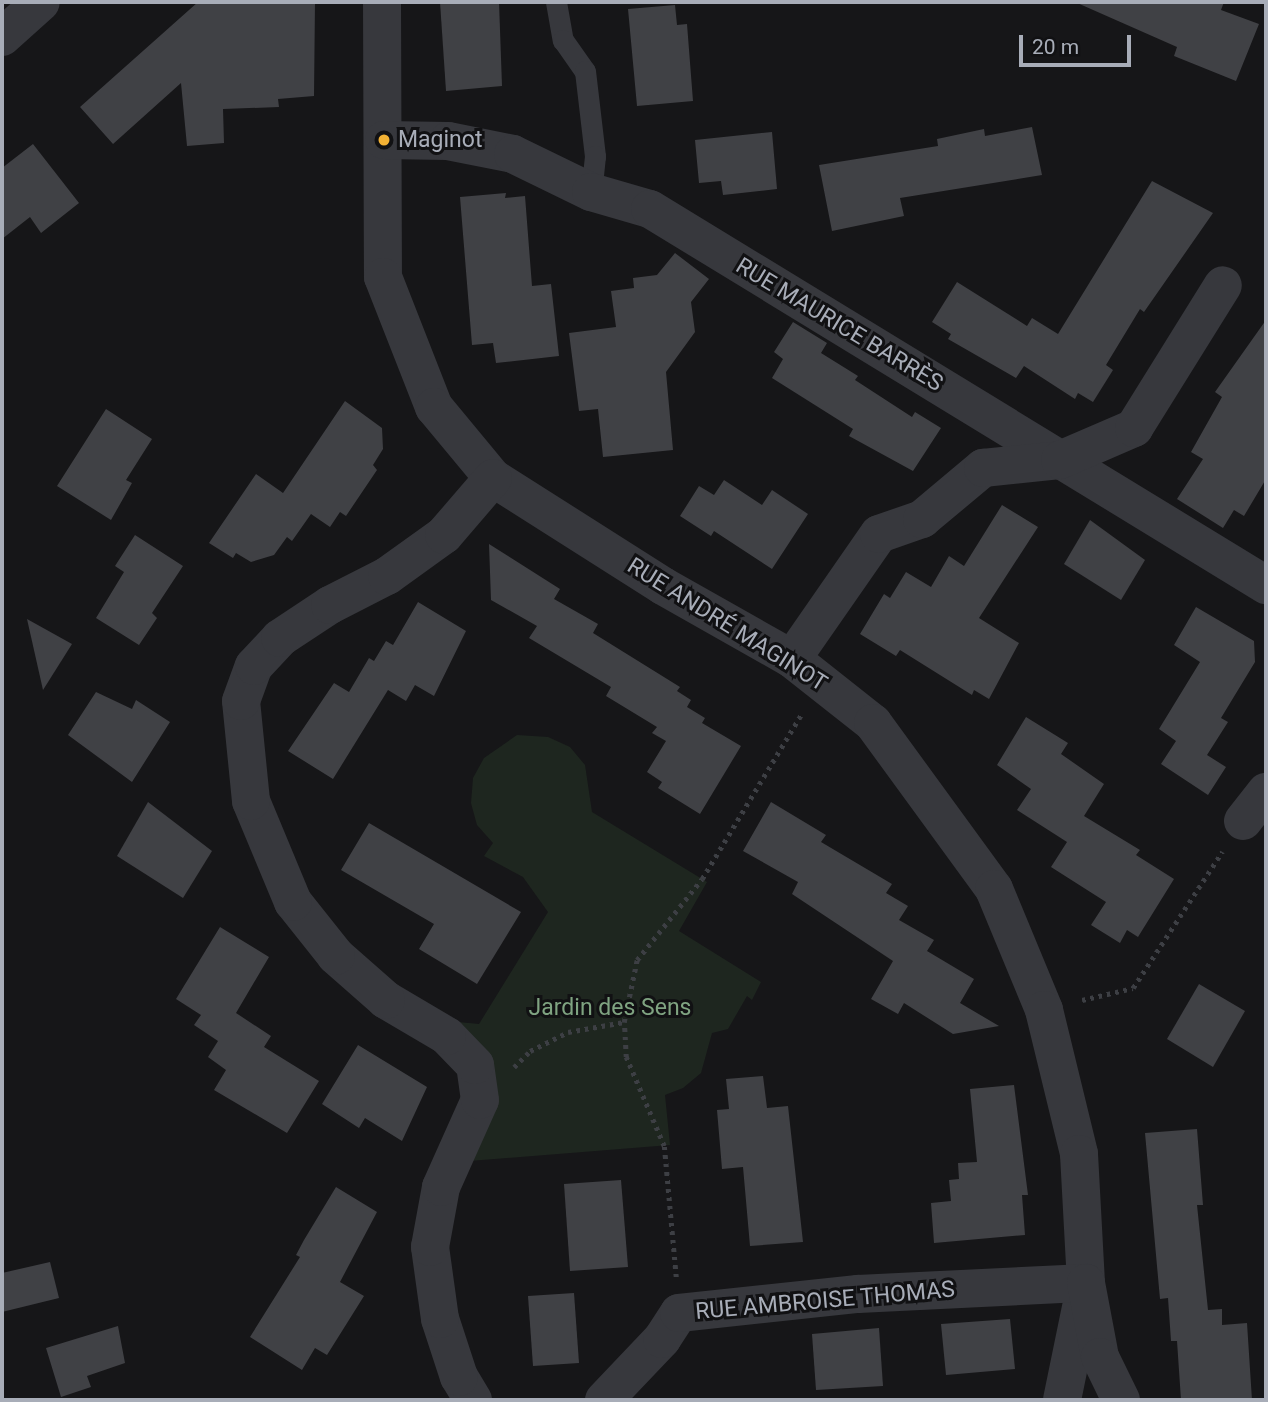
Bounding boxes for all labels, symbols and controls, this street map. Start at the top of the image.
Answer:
scale bar [1023,21,1135,65]
text: 20 m [1032,35,1079,59]
place label: Maginot [398,126,482,154]
marker: Maginot [376,132,392,148]
street label: RUE MAURICE BARRÈS [731,252,947,398]
street label: RUE ANDRÉ MAGINOT [622,552,832,698]
park label: Jardin des Sens [529,994,691,1022]
street label: RUE AMBROISE THOMAS [694,1276,956,1326]

